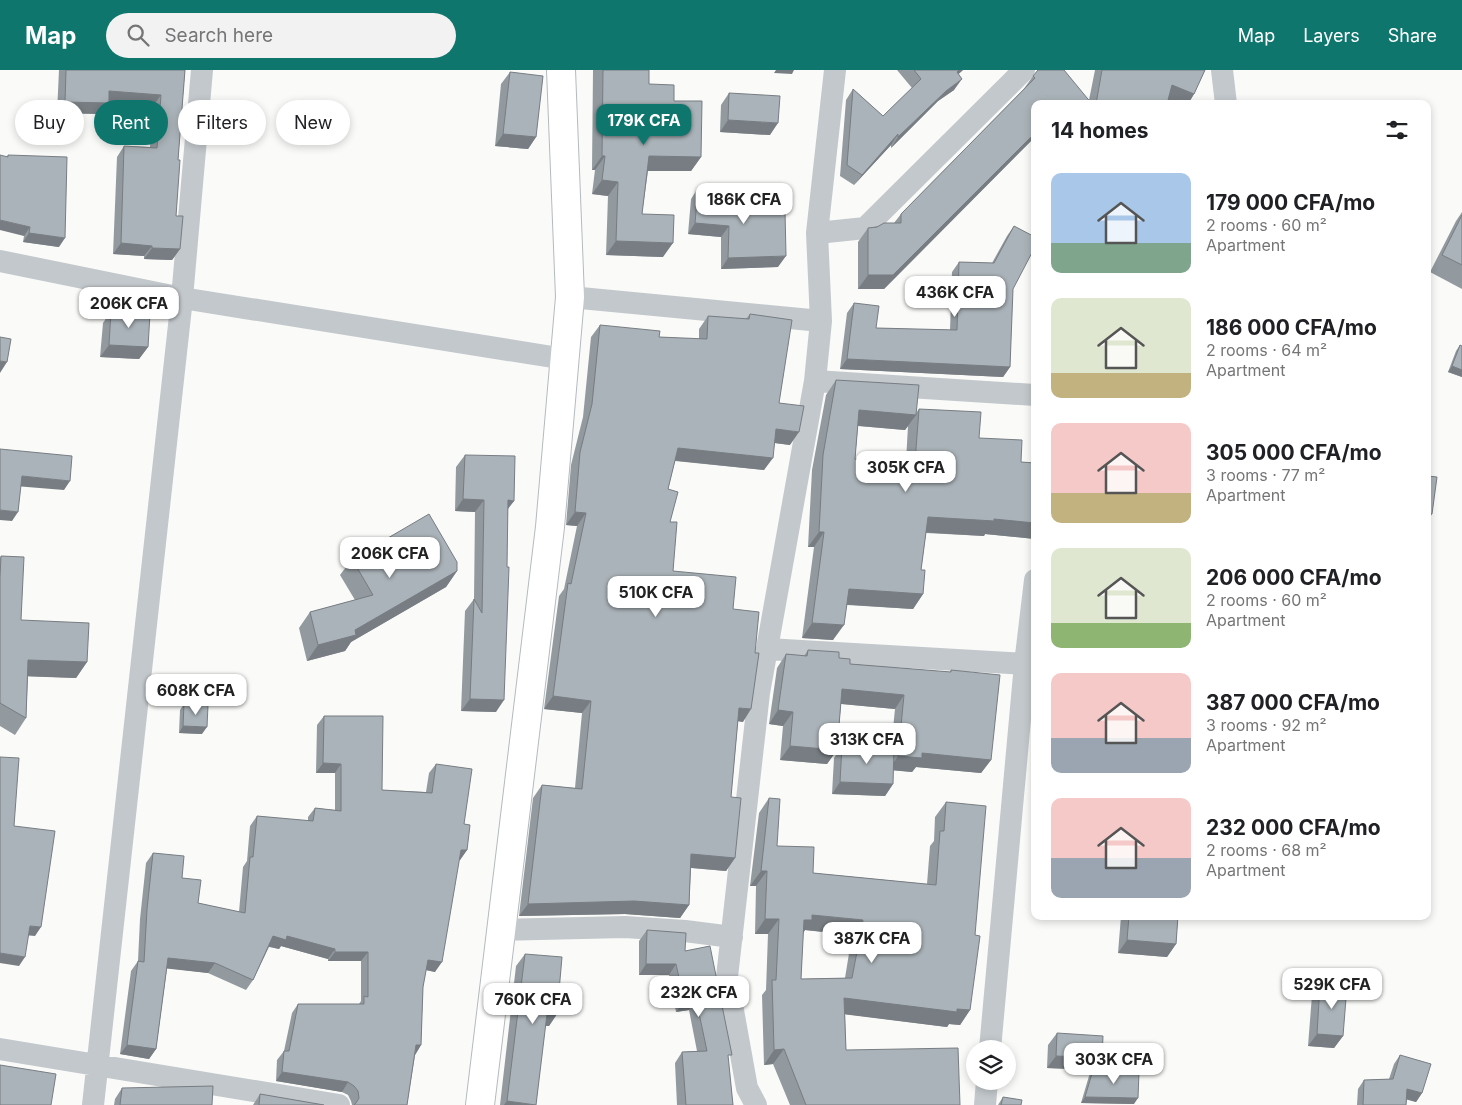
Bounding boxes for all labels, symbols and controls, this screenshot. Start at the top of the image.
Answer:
search box [106,13,456,58]
text: Map [25,21,76,50]
icon: search [124,21,152,49]
text: Search here [164,24,273,47]
text: Map [1238,25,1275,46]
text: Layers [1303,25,1360,46]
text: Share [1388,25,1437,46]
chip: Buy [15,100,84,145]
chip: Rent [94,100,168,145]
chip: Filters [178,100,266,145]
chip: New [276,100,350,145]
pin: 179K CFA [592,104,696,146]
text: 179K CFA [607,110,681,130]
icon: filters [1383,116,1411,144]
text: 14 homes [1051,118,1149,143]
pin: 186K CFA [692,182,796,225]
text: 186K CFA [707,189,781,209]
text: 179 000 CFA/mo [1206,190,1375,215]
icon: home [1091,193,1151,253]
text: 2 rooms · 60 m² [1206,215,1327,235]
text: Apartment [1206,235,1286,255]
pin: 436K CFA [903,276,1007,318]
text: 436K CFA [916,282,994,302]
pin: 206K CFA [77,286,181,329]
text: 206K CFA [90,293,168,313]
text: 186 000 CFA/mo [1206,315,1377,340]
icon: home [1091,318,1151,378]
text: 2 rooms · 64 m² [1206,340,1327,360]
text: Apartment [1206,360,1286,380]
text: 305 000 CFA/mo [1206,440,1382,465]
icon: home [1091,443,1151,503]
pin: 305K CFA [854,450,958,493]
text: 305K CFA [867,457,945,477]
text: 3 rooms · 77 m² [1206,465,1325,485]
text: Apartment [1206,485,1286,505]
pin: 206K CFA [338,536,442,579]
text: 206K CFA [351,543,429,563]
text: 206 000 CFA/mo [1206,565,1382,590]
icon: home [1091,568,1151,628]
pin: 510K CFA [604,576,708,618]
text: 510K CFA [619,582,693,602]
text: 2 rooms · 60 m² [1206,590,1327,610]
text: Apartment [1206,610,1286,630]
pin: 608K CFA [144,674,248,716]
text: 608K CFA [157,680,235,700]
text: 387 000 CFA/mo [1206,690,1380,715]
icon: home [1091,693,1151,753]
text: 3 rooms · 92 m² [1206,715,1327,735]
pin: 313K CFA [815,722,919,765]
text: 313K CFA [830,729,904,749]
text: Apartment [1206,735,1286,755]
text: 232 000 CFA/mo [1206,815,1381,840]
icon: home [1091,818,1151,878]
text: 2 rooms · 68 m² [1206,840,1327,860]
text: Apartment [1206,860,1286,880]
pin: 387K CFA [820,922,924,964]
text: 387K CFA [833,928,911,948]
pin: 529K CFA [1280,968,1384,1010]
text: 529K CFA [1293,974,1371,994]
pin: 232K CFA [647,976,751,1018]
pin: 760K CFA [481,982,585,1025]
text: 232K CFA [660,982,738,1002]
text: 760K CFA [494,989,572,1009]
map controls [966,1040,1016,1090]
button: layers [966,1040,1016,1090]
pin: 303K CFA [1062,1042,1166,1085]
text: 303K CFA [1075,1049,1153,1069]

